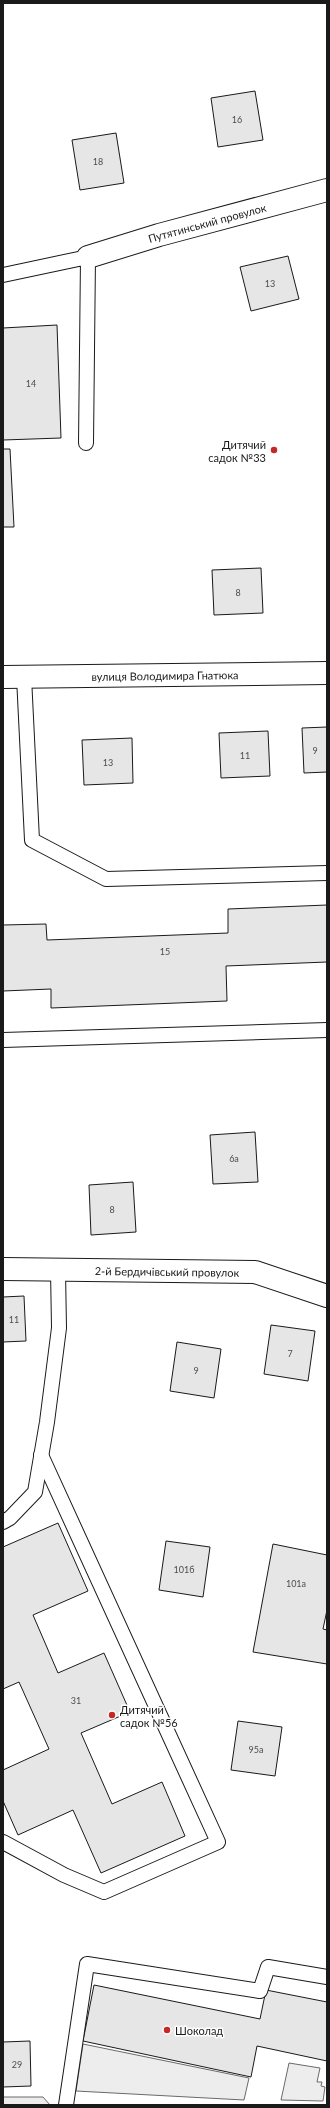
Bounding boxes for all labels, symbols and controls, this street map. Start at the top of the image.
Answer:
house number: 16 [232,114,242,125]
house number: 18 [93,156,103,167]
street label: Путятинський провулок [146,200,268,245]
house number: 13 [265,278,275,289]
house number: 14 [26,378,36,389]
place label: Дитячий садок №33 [208,438,266,464]
marker: Дитячий садок №33 [269,445,279,455]
house number: 8 [235,587,241,598]
street label: вулиця Володимира Гнатюка [91,668,239,682]
house number: 9 [312,745,318,756]
house number: 11 [240,750,250,761]
house number: 13 [103,757,113,768]
house number: 15 [160,946,170,957]
house number: 6а [229,1153,239,1164]
house number: 8 [109,1204,115,1215]
street label: 2-й Бердичівський провулок [95,1264,240,1278]
house number: 11 [9,1314,19,1325]
house number: 7 [287,1348,293,1359]
house number: 9 [193,1365,199,1376]
house number: 101б [174,1564,194,1575]
house number: 101а [286,1578,306,1589]
house number: 31 [71,1695,81,1706]
place label: Дитячий садок №56 [120,1703,178,1729]
marker: Дитячий садок №56 [107,1710,117,1720]
house number: 95а [249,1744,263,1755]
place label: Шоколад [175,2024,223,2037]
marker: Шоколад [162,2025,172,2035]
house number: 29 [12,2059,22,2070]

